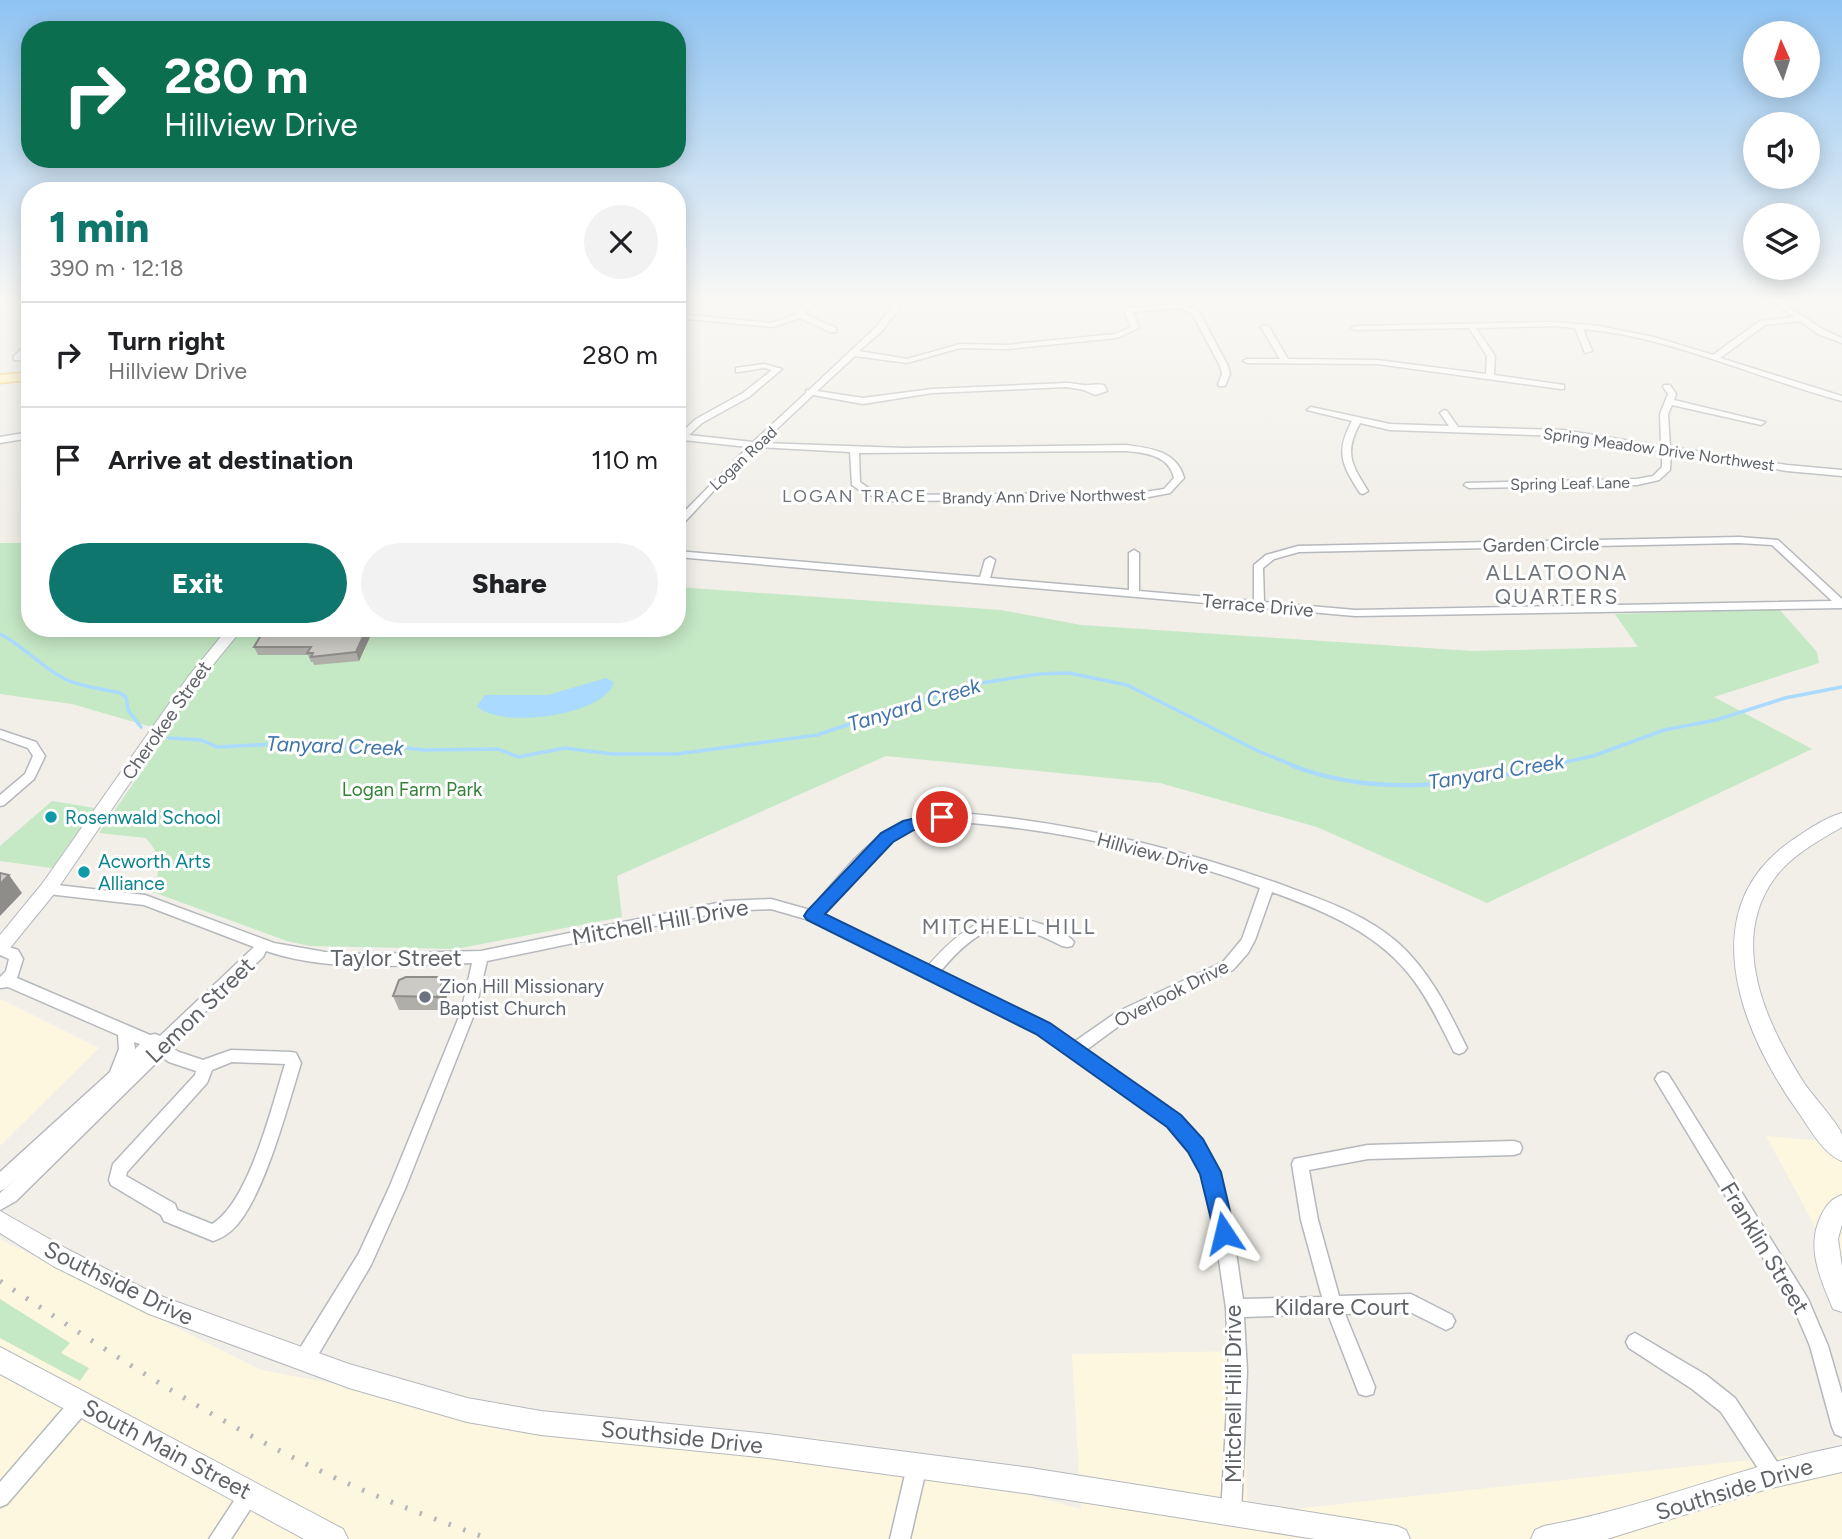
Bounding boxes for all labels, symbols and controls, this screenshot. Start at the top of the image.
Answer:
north arrow [1743,21,1820,98]
map controls [1743,21,1820,280]
text: 280 m [164,46,309,105]
icon: right [49,49,140,140]
text: Hillview Drive [164,106,358,144]
button: sound [1743,112,1820,189]
text: 1 min [49,202,149,253]
button: layers [1743,203,1820,280]
button: close [584,205,658,279]
text: 390 m · 12:18 [49,254,184,282]
text: Turn right [108,325,225,357]
icon: right [49,336,87,374]
text: 280 m [582,339,658,371]
text: Hillview Drive [108,357,247,385]
street label: Logan Road [706,422,781,494]
street label: Spring Meadow Drive Northwest [1542,424,1776,475]
icon: arrive [49,441,87,479]
text: Arrive at destination [108,444,353,476]
text: 110 m [591,444,658,476]
street label: Spring Leaf Lane [1510,473,1630,494]
district label: LOGAN TRACE [782,485,928,507]
street label: Brandy Ann Drive Northwest [942,485,1146,508]
street label: Garden Circle [1482,532,1600,557]
button: Exit [49,543,347,623]
button: Share [361,543,658,623]
district label: ALLATOONA QUARTERS [1486,560,1628,609]
street label: Terrace Drive [1201,589,1315,622]
street label: Cherokee Street [117,656,216,784]
water label: Tanyard Creek [844,672,984,737]
water label: Tanyard Creek [266,731,405,760]
water label: Tanyard Creek [1426,748,1567,795]
park label: Logan Farm Park [342,778,483,801]
pin [912,787,972,847]
icon: arrive [923,798,961,836]
place label: Rosenwald School [65,806,221,829]
marker: Rosenwald School [43,809,59,825]
street label: Hillview Drive [1094,827,1211,879]
place label: Acworth Arts Alliance [98,850,211,895]
marker: Acworth Arts Alliance [76,864,92,880]
street label: Mitchell Hill Drive [570,893,750,951]
district label: MITCHELL HILL [922,914,1096,939]
street label: Taylor Street [330,944,462,972]
street label: Lemon Street [140,951,260,1069]
street label: Overlook Drive [1110,955,1232,1032]
place label: Zion Hill Missionary Baptist Church [439,975,604,1020]
marker: Zion Hill Missionary Baptist Church [417,989,433,1005]
street label: Franklin Street [1715,1177,1815,1319]
position arrow [1187,1196,1261,1270]
street label: Southside Drive [40,1235,198,1331]
street label: Kildare Court [1275,1293,1409,1321]
street label: Mitchell Hill Drive [1219,1305,1247,1483]
street label: South Main Street [78,1393,256,1505]
street label: Southside Drive [600,1415,764,1459]
street label: Southside Drive [1652,1452,1816,1526]

